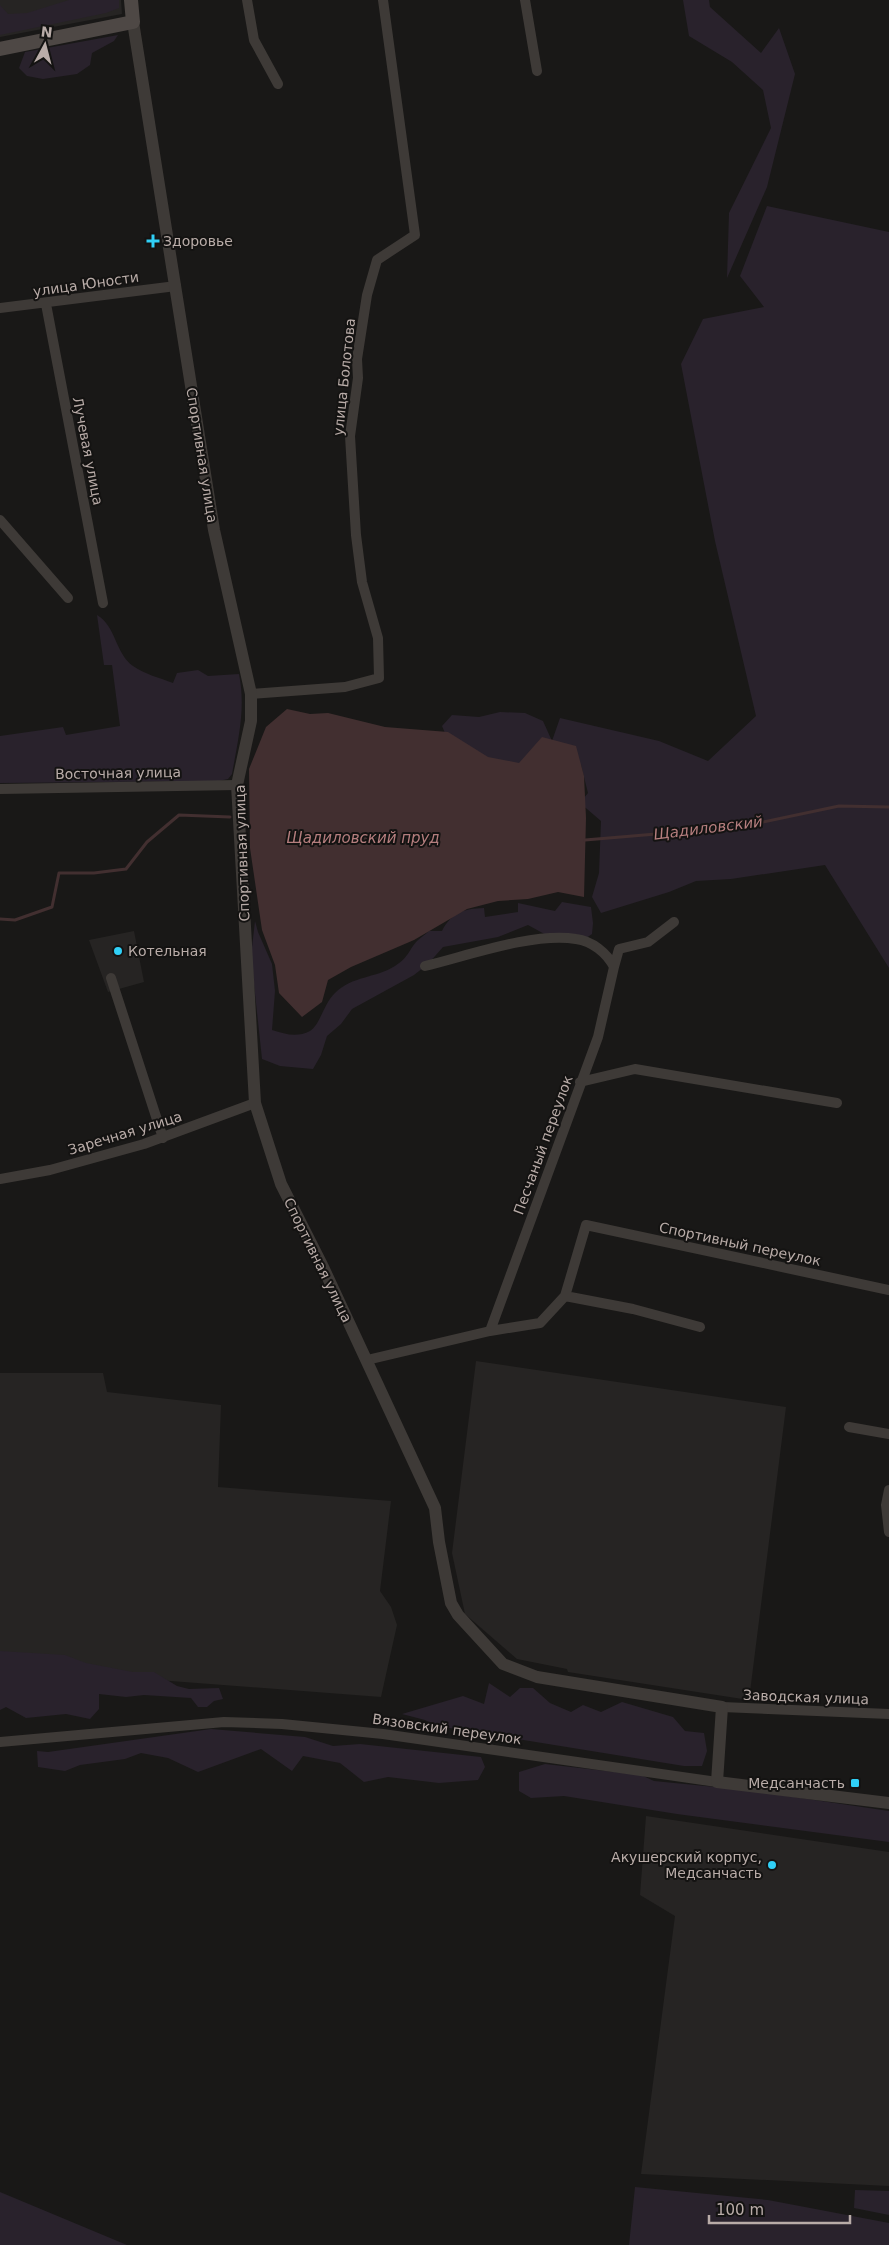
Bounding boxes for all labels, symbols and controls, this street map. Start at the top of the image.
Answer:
north arrow [20,20,70,70]
text: N [40,23,53,41]
place label: Здоровье [163,233,233,249]
marker: Здоровье [147,235,159,247]
street label: улица Юности [32,269,140,299]
street label: улица Болотова [330,317,358,437]
street label: Спортивная улица [183,386,221,524]
street label: Лучевая улица [70,396,106,506]
street label: Восточная улица [55,764,181,782]
street label: Спортивная улица [232,784,252,922]
water label: Щадиловский [652,812,764,844]
water label: Щадиловский пруд [286,829,440,847]
place label: Котельная [128,943,207,959]
marker: Котельная [112,945,124,957]
street label: Песчаный переулок [510,1073,576,1217]
street label: Заречная улица [66,1108,184,1158]
street label: Спортивная улица [281,1195,355,1325]
street label: Спортивный переулок [658,1219,822,1269]
street label: Заводская улица [743,1687,869,1707]
street label: Вязовский переулок [371,1711,523,1747]
place label: Медсанчасть [748,1775,845,1791]
marker: Медсанчасть [849,1777,861,1789]
place label: Акушерский корпус, Медсанчасть [611,1849,762,1881]
marker: Акушерский корпус, Медсанчасть [766,1859,778,1871]
scale bar [709,2192,850,2224]
text: 100 m [716,2201,764,2219]

